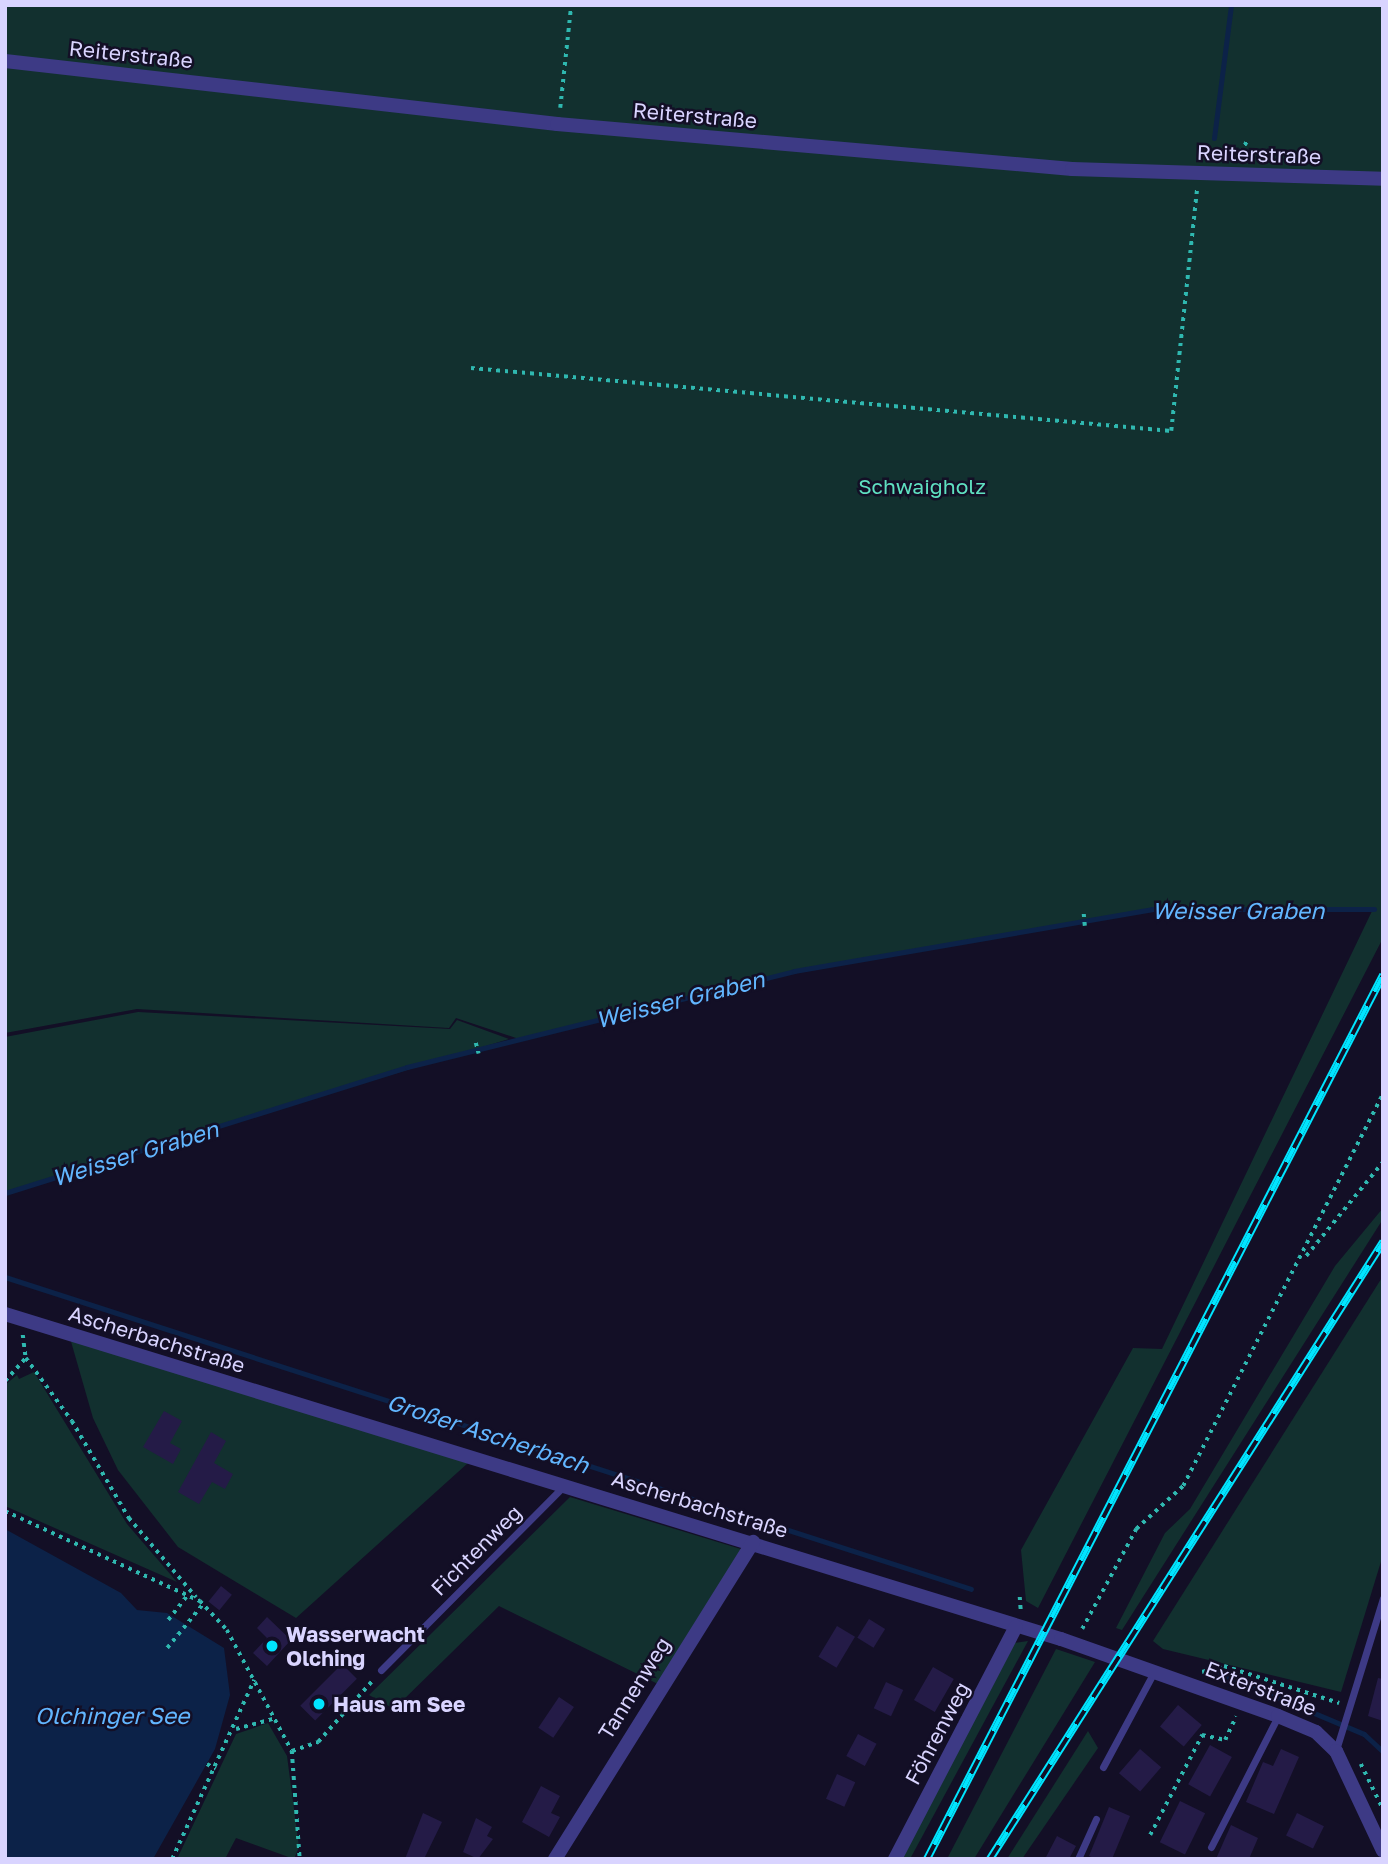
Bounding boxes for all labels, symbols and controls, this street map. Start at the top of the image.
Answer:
street label: Reiterstraße [68,35,194,73]
street label: Reiterstraße [632,97,758,133]
street label: Reiterstraße [1196,139,1322,169]
park label: Schwaigholz [858,473,986,499]
water label: Weisser Graben [1152,896,1324,924]
water label: Weisser Graben [593,965,767,1033]
water label: Weisser Graben [48,1115,222,1191]
street label: Ascherbachstraße [66,1300,248,1378]
water label: Großer Ascherbach [384,1387,592,1479]
street label: Ascherbachstraße [609,1465,791,1543]
street label: Fichtenweg [426,1500,526,1600]
place label: Wasserwacht Olching [286,1621,425,1671]
street label: Tannenweg [593,1632,675,1744]
marker: Wasserwacht Olching [264,1638,280,1654]
street label: Exterstraße [1202,1655,1320,1721]
street label: Föhrenweg [899,1677,975,1789]
place label: Haus am See [333,1691,465,1717]
marker: Haus am See [311,1696,327,1712]
water label: Olchinger See [35,1701,189,1729]

